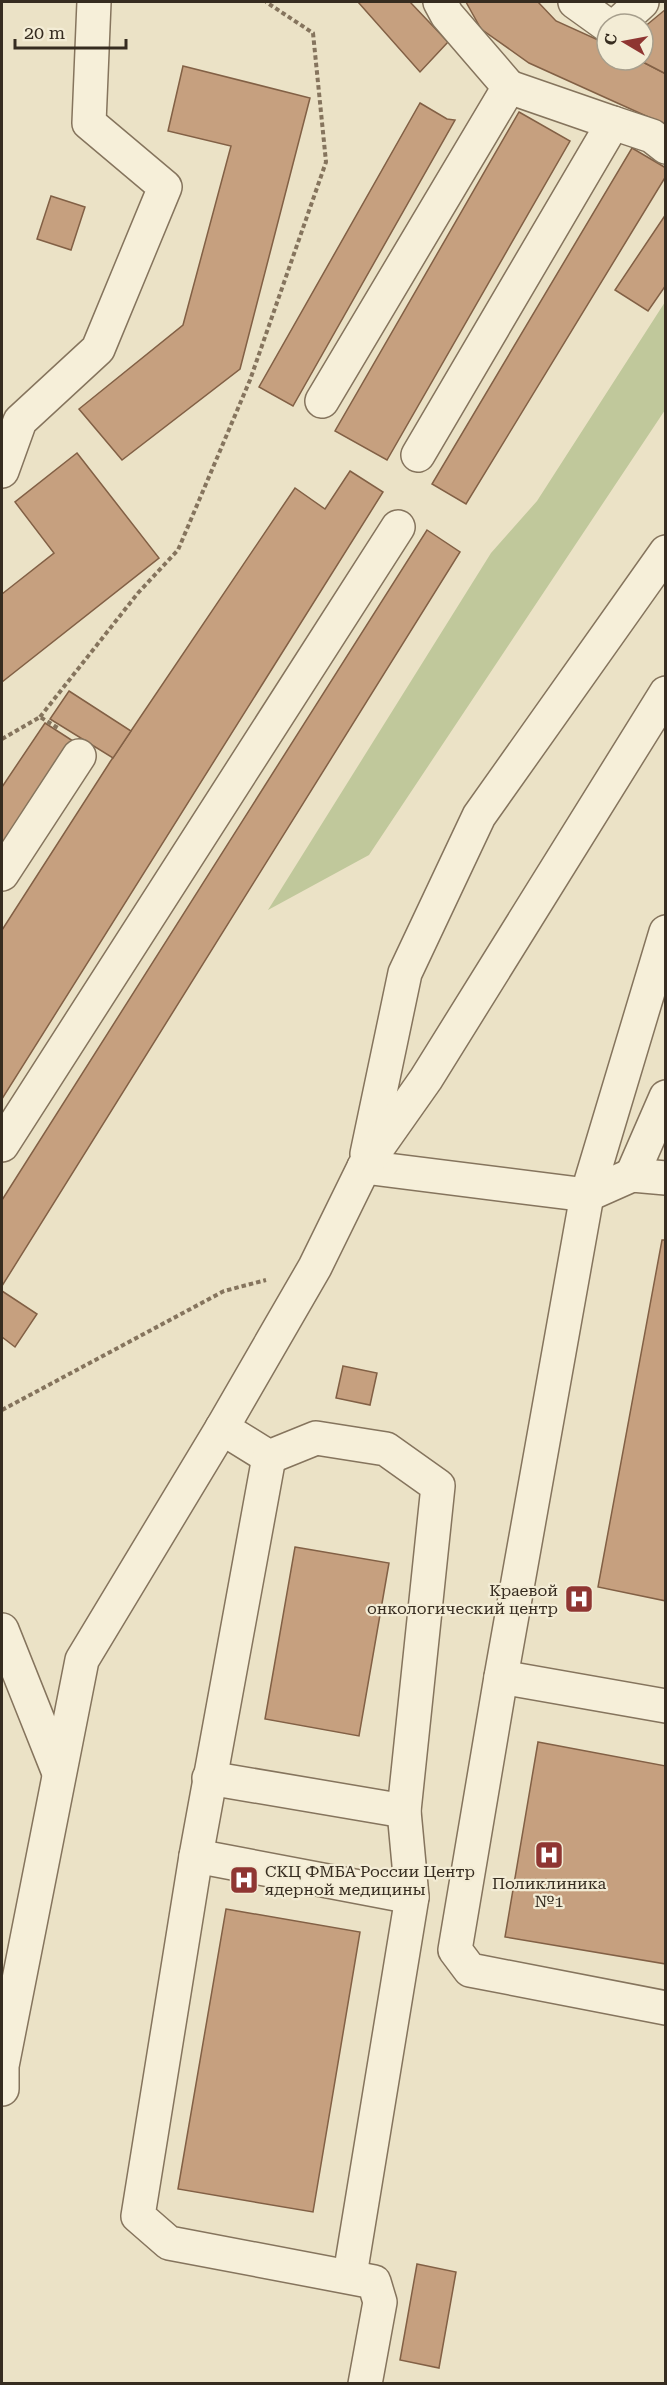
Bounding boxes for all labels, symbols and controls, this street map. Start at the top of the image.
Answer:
scale bar [15,12,126,50]
north arrow [595,12,655,72]
text: 20 m [24,22,65,43]
text: С [600,32,621,47]
place label: Краевой онкологический центр [367,1581,558,1618]
hospital icon: Краевой онкологический центр [563,1583,595,1615]
hospital icon: Поликлиника №1 [533,1839,565,1871]
place label: СКЦ ФМБА России Центр ядерной медицины [265,1862,475,1899]
hospital icon: СКЦ ФМБА России Центр ядерной медицины [228,1864,260,1896]
place label: Поликлиника №1 [492,1874,606,1911]

